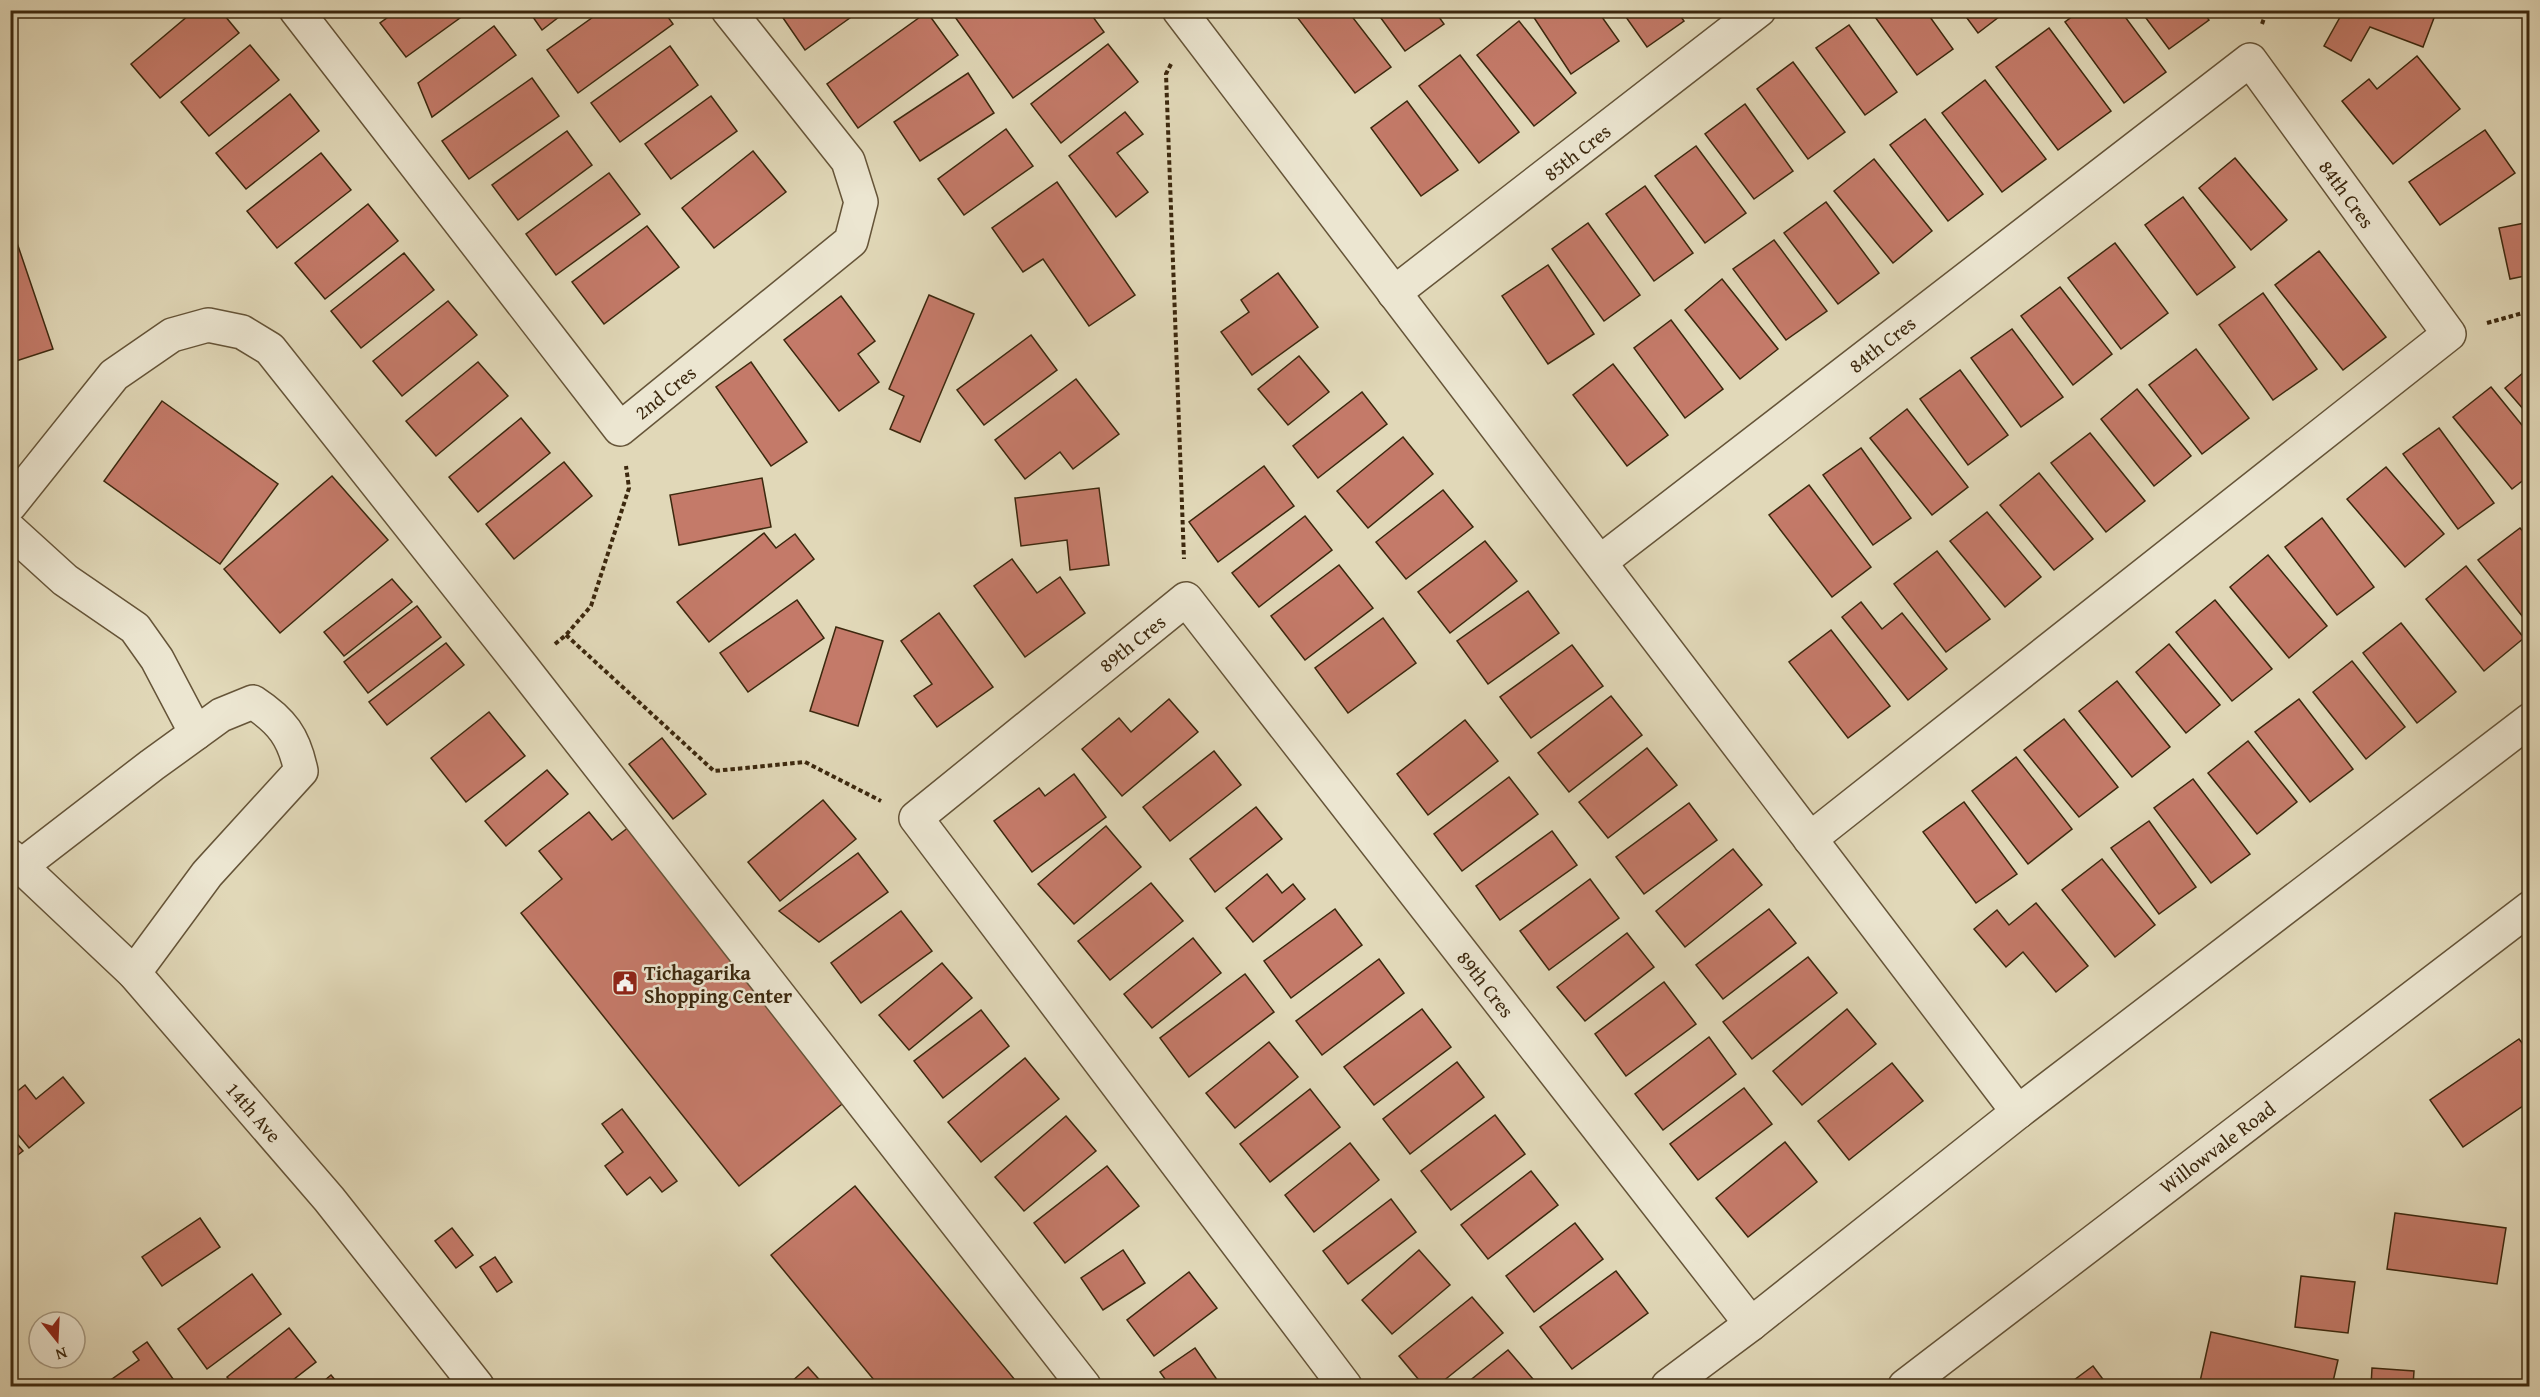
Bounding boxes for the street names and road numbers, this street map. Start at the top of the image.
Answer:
street label: 85th Cres [1537,117,1617,187]
street label: 84th Cres [2312,154,2382,234]
street label: 84th Cres [1842,309,1922,379]
street label: 2nd Cres [628,358,702,426]
street label: 89th Cres [1093,607,1172,679]
street label: 89th Cres [1451,944,1521,1024]
street label: 14th Ave [219,1075,289,1149]
street label: Willowvale Road [2153,1094,2281,1200]

